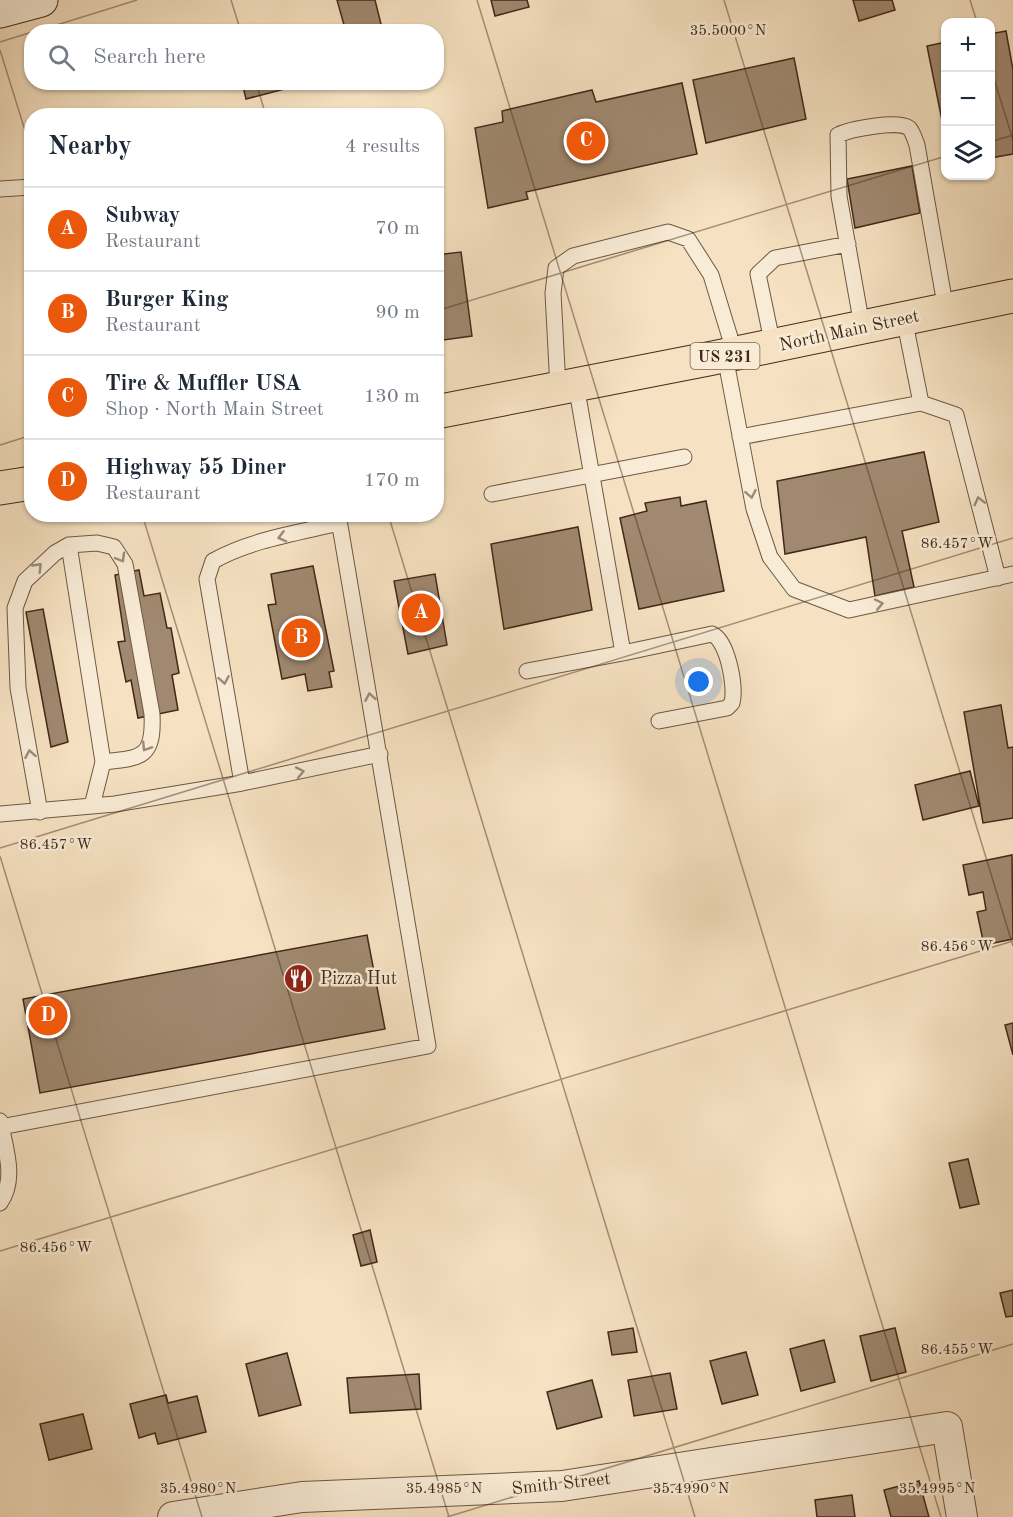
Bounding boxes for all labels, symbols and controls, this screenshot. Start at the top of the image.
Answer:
map controls [941,18,995,180]
button: + [941,18,995,72]
search box [24,24,444,90]
text: 35.5000°N [690,24,767,39]
icon: search [45,41,78,74]
text: Search here [93,46,206,68]
button: − [941,72,995,126]
pin: C [566,118,606,164]
button: layers [941,126,995,180]
text: Nearby [48,134,132,160]
text: 4 results [345,137,420,157]
text: Subway [105,205,180,227]
text: A [60,219,75,239]
text: 70 m [375,219,420,239]
text: Restaurant [105,232,201,252]
text: Burger King [105,289,228,311]
text: B [60,303,75,323]
text: 90 m [375,303,420,323]
street label: North Main Street [778,307,921,355]
text: Restaurant [105,316,201,336]
road number: US 231 [690,343,760,369]
text: Tire & Muffler USA [105,373,301,395]
text: C [61,387,74,407]
text: 130 m [364,387,420,407]
text: Shop · North Main Street [105,400,324,420]
text: Highway 55 Diner [105,457,286,479]
text: D [60,471,75,491]
text: 170 m [364,471,420,491]
text: Restaurant [105,484,201,504]
one-way arrow [744,489,757,499]
one-way arrow [973,496,986,506]
one-way arrow [277,530,288,542]
text: 86.457°W [921,537,993,552]
one-way arrow [113,552,125,562]
one-way arrow [31,564,42,574]
pin: A [402,590,440,636]
one-way arrow [873,598,883,611]
pin: B [282,616,320,660]
your location [684,667,713,696]
one-way arrow [218,675,230,684]
one-way arrow [364,692,377,702]
one-way arrow [142,741,153,752]
one-way arrow [24,750,37,760]
one-way arrow [294,766,304,779]
text: 86.457°W [20,838,92,853]
text: 86.456°W [921,940,993,955]
restaurant icon: Pizza Hut [283,962,315,994]
place label: Pizza Hut [320,970,397,988]
pin: D [28,994,68,1038]
text: 86.456°W [20,1241,92,1256]
text: 86.455°W [921,1343,993,1358]
street label: Smith Street [511,1470,611,1498]
text: 35.4980°N [160,1482,237,1497]
text: 35.4985°N [406,1482,483,1497]
text: 35.4990°N [653,1482,730,1497]
text: 35.4995°N [899,1482,976,1497]

